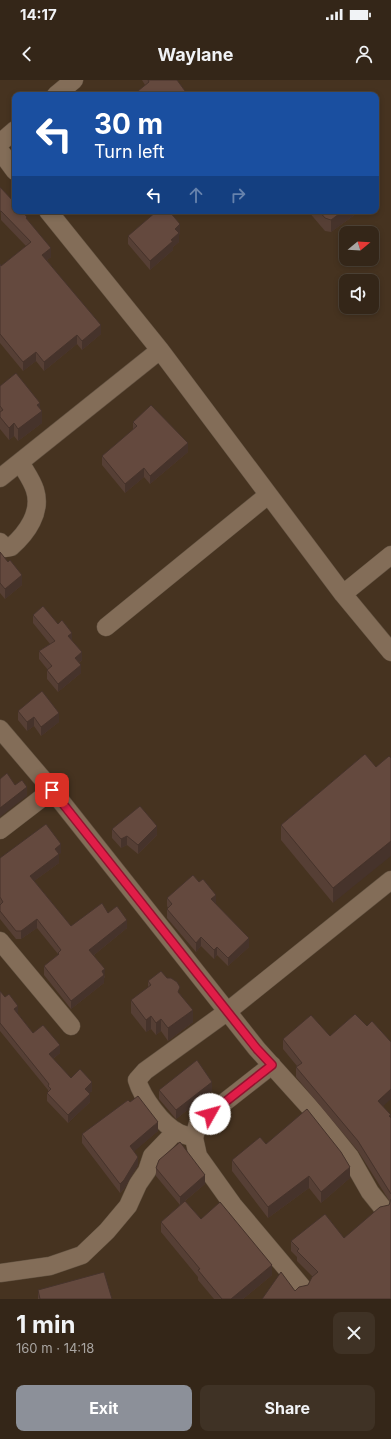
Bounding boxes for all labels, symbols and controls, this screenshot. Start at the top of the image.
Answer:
text: 14:17 [20,5,57,24]
icon: back [16,43,38,65]
icon: person [353,43,375,65]
text: Waylane [158,44,233,65]
text: 30 m [94,107,163,141]
icon: left [28,108,80,160]
text: Turn left [94,141,164,162]
icon: left [143,184,165,206]
icon: ahead [185,184,207,206]
icon: right [227,184,249,206]
north arrow [339,226,379,266]
map controls [339,226,379,314]
button: sound [339,274,379,314]
pin [35,773,69,807]
icon: arrive [41,779,63,801]
position arrow [189,1093,231,1135]
text: 1 min [16,1310,75,1339]
button: close [333,1312,375,1354]
text: 160 m · 14:18 [16,1340,94,1356]
button: Exit [16,1385,192,1431]
button: Share [200,1385,375,1431]

